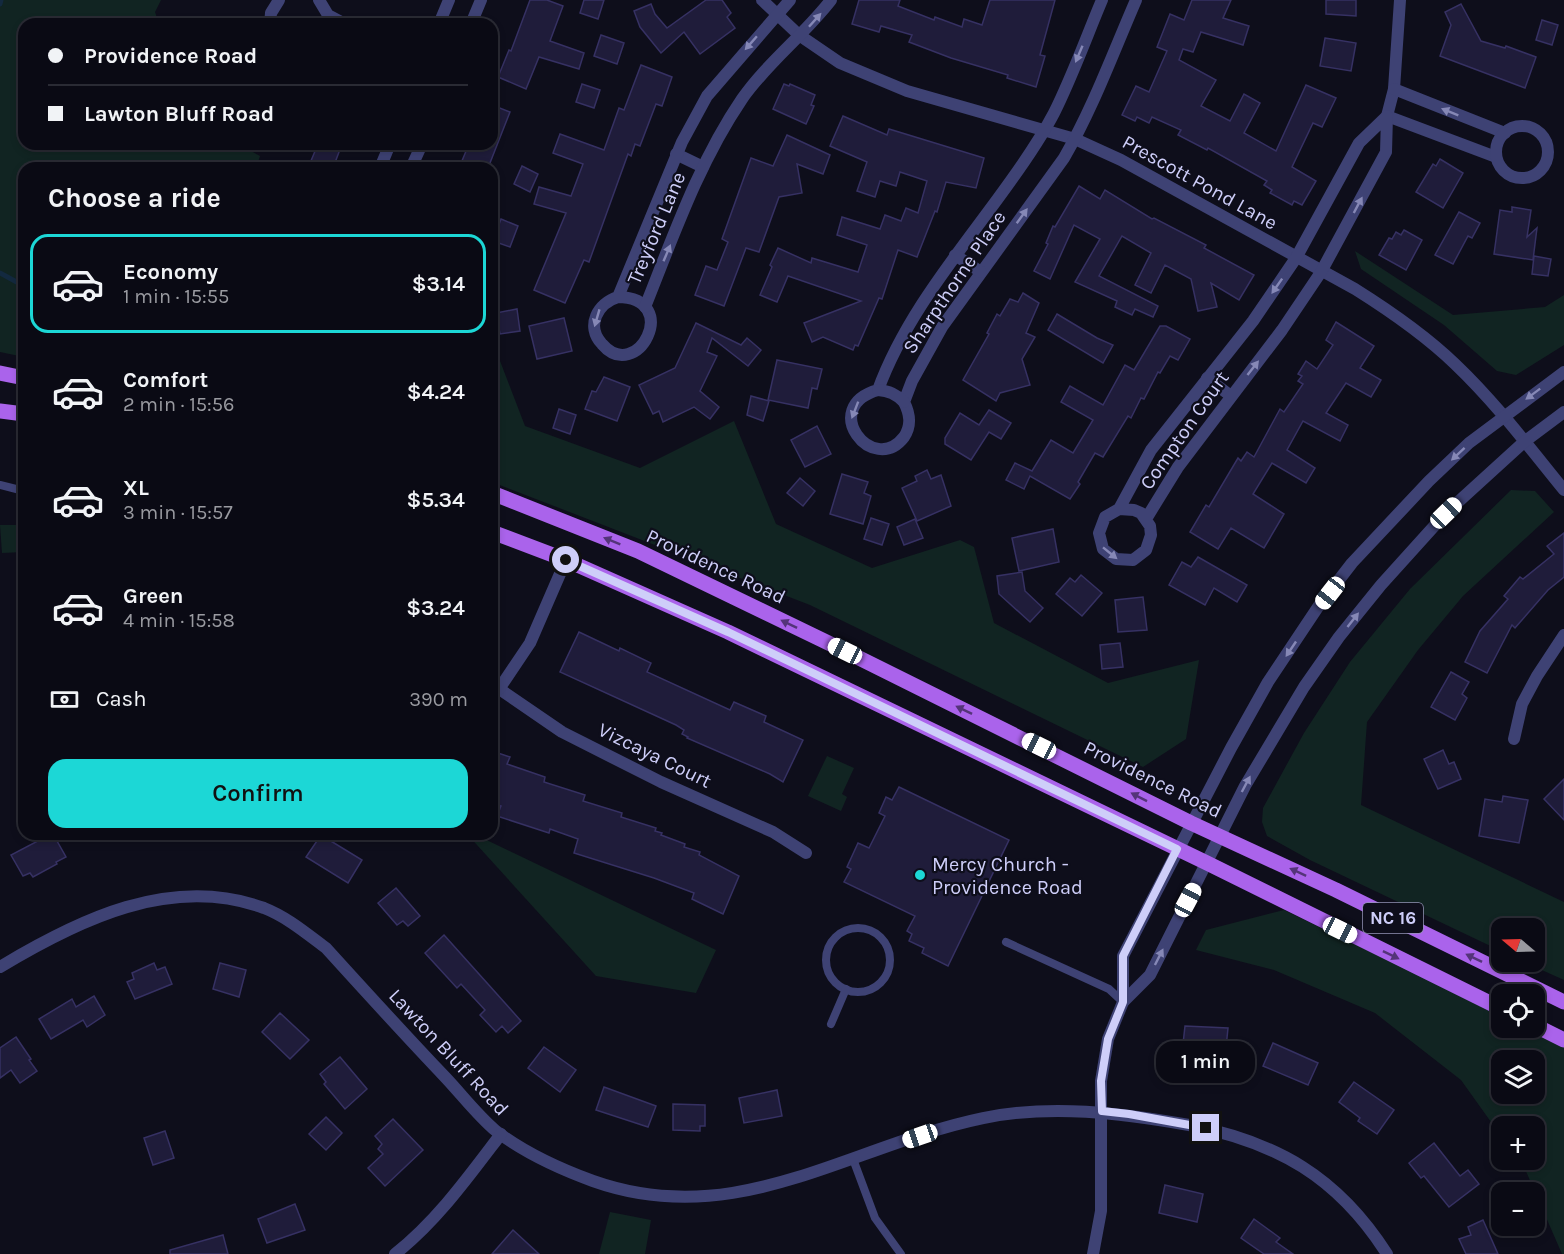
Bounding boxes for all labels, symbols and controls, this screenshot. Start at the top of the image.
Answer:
one-way arrow [808,13,821,28]
one-way arrow [744,36,758,51]
text: Providence Road [84,43,257,69]
one-way arrow [1074,45,1084,63]
text: Lawton Bluff Road [84,101,274,127]
one-way arrow [1441,106,1459,116]
street label: Prescott Pond Lane [1118,130,1281,235]
street label: Treyford Lane [622,169,690,288]
text: Choose a ride [48,182,221,214]
one-way arrow [1353,196,1363,213]
street label: Sharpthorne Place [898,207,1011,358]
one-way arrow [1015,208,1027,223]
one-way arrow [662,243,672,261]
icon: car [51,257,105,311]
text: Economy [123,259,218,285]
text: $3.14 [412,271,465,297]
one-way arrow [1271,278,1283,294]
text: 1 min · 15:55 [123,285,229,308]
one-way arrow [592,309,601,327]
one-way arrow [1246,361,1258,376]
icon: car [51,365,105,419]
street label: Compton Court [1135,366,1234,494]
text: Comfort [123,367,208,393]
text: $4.24 [407,379,465,405]
one-way arrow [1526,387,1541,399]
text: 2 min · 15:56 [123,393,234,416]
one-way arrow [850,401,860,419]
one-way arrow [1451,446,1465,460]
icon: car [51,473,105,527]
text: XL [123,475,149,501]
text: $5.34 [407,487,465,513]
car [1427,494,1465,532]
text: 3 min · 15:57 [123,501,233,524]
street label: Providence Road [643,524,789,609]
one-way arrow [603,536,621,546]
route start [552,546,579,573]
one-way arrow [1102,547,1118,559]
car [1312,573,1348,613]
icon: car [51,581,105,635]
text: Green [123,583,184,609]
text: $3.24 [406,595,465,621]
text: 4 min · 15:58 [123,609,235,632]
one-way arrow [1346,613,1358,628]
one-way arrow [780,619,797,628]
car [825,635,865,667]
one-way arrow [1285,641,1296,657]
icon: cash [48,683,81,716]
text: Cash [96,686,146,712]
text: 390 m [409,688,468,711]
one-way arrow [955,705,973,715]
street label: Vizcaya Court [594,718,716,793]
car [1019,730,1059,762]
street label: Providence Road [1080,736,1226,823]
button: Confirm [48,759,468,828]
one-way arrow [1241,775,1251,792]
one-way arrow [1130,792,1147,801]
place label: Mercy Church - Providence Road [932,853,1083,899]
marker: Mercy Church - Providence Road [913,868,927,882]
one-way arrow [1290,868,1307,877]
car [1172,880,1204,920]
road number: NC 16 [1363,903,1423,933]
car [1320,914,1360,946]
north arrow [1491,918,1545,972]
map controls [1491,918,1545,1236]
one-way arrow [1154,949,1164,966]
one-way arrow [1383,950,1400,960]
one-way arrow [1465,953,1482,962]
street label: Lawton Bluff Road [384,984,513,1120]
button: locate [1491,984,1545,1038]
callout: 1 min [1156,1041,1256,1083]
text: 1 min [1181,1050,1230,1073]
button: layers [1491,1050,1545,1104]
route end [1192,1114,1219,1141]
button: + [1491,1116,1545,1170]
car [900,1122,940,1150]
button: − [1491,1182,1545,1236]

